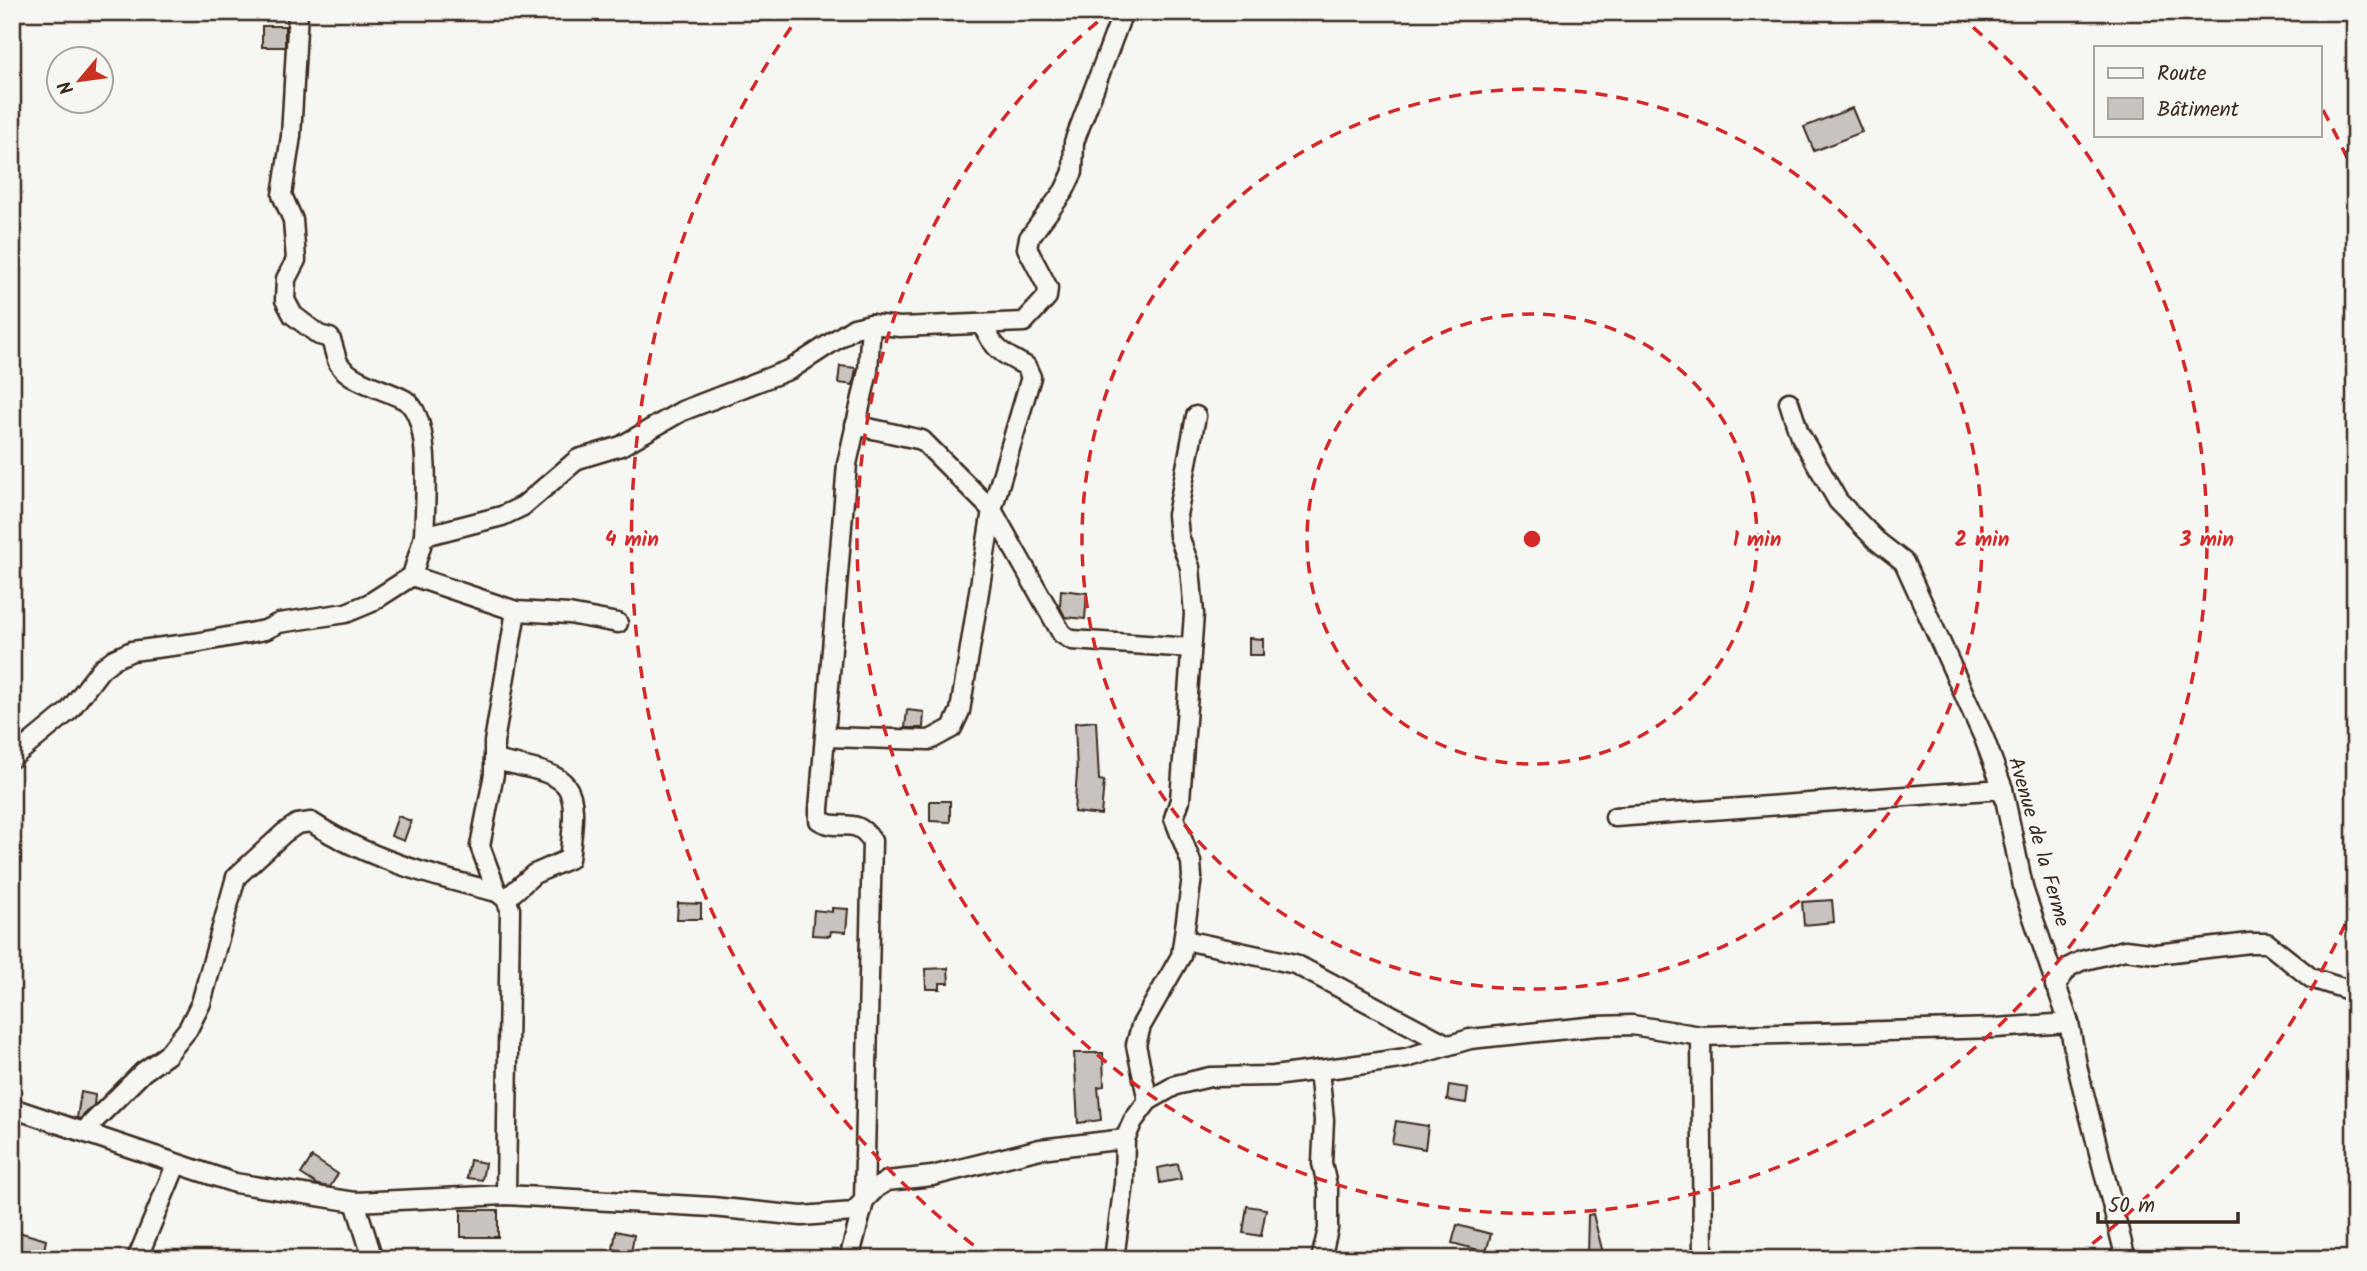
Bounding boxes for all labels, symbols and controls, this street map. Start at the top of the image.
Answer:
north arrow [46,46,116,116]
legend [2094,46,2322,136]
text: Route [2157,58,2207,91]
text: N [51,75,83,100]
text: Bâtiment [2157,94,2240,127]
text: 4 min [605,524,659,557]
text: 1 min [1733,524,1781,557]
text: 2 min [1955,524,2009,557]
text: 3 min [2179,524,2234,557]
centre of rings [1520,527,1544,551]
street label: Avenue de la Ferme [1998,753,2078,931]
scale bar [2098,1180,2238,1224]
text: 50 m [2108,1190,2155,1223]

